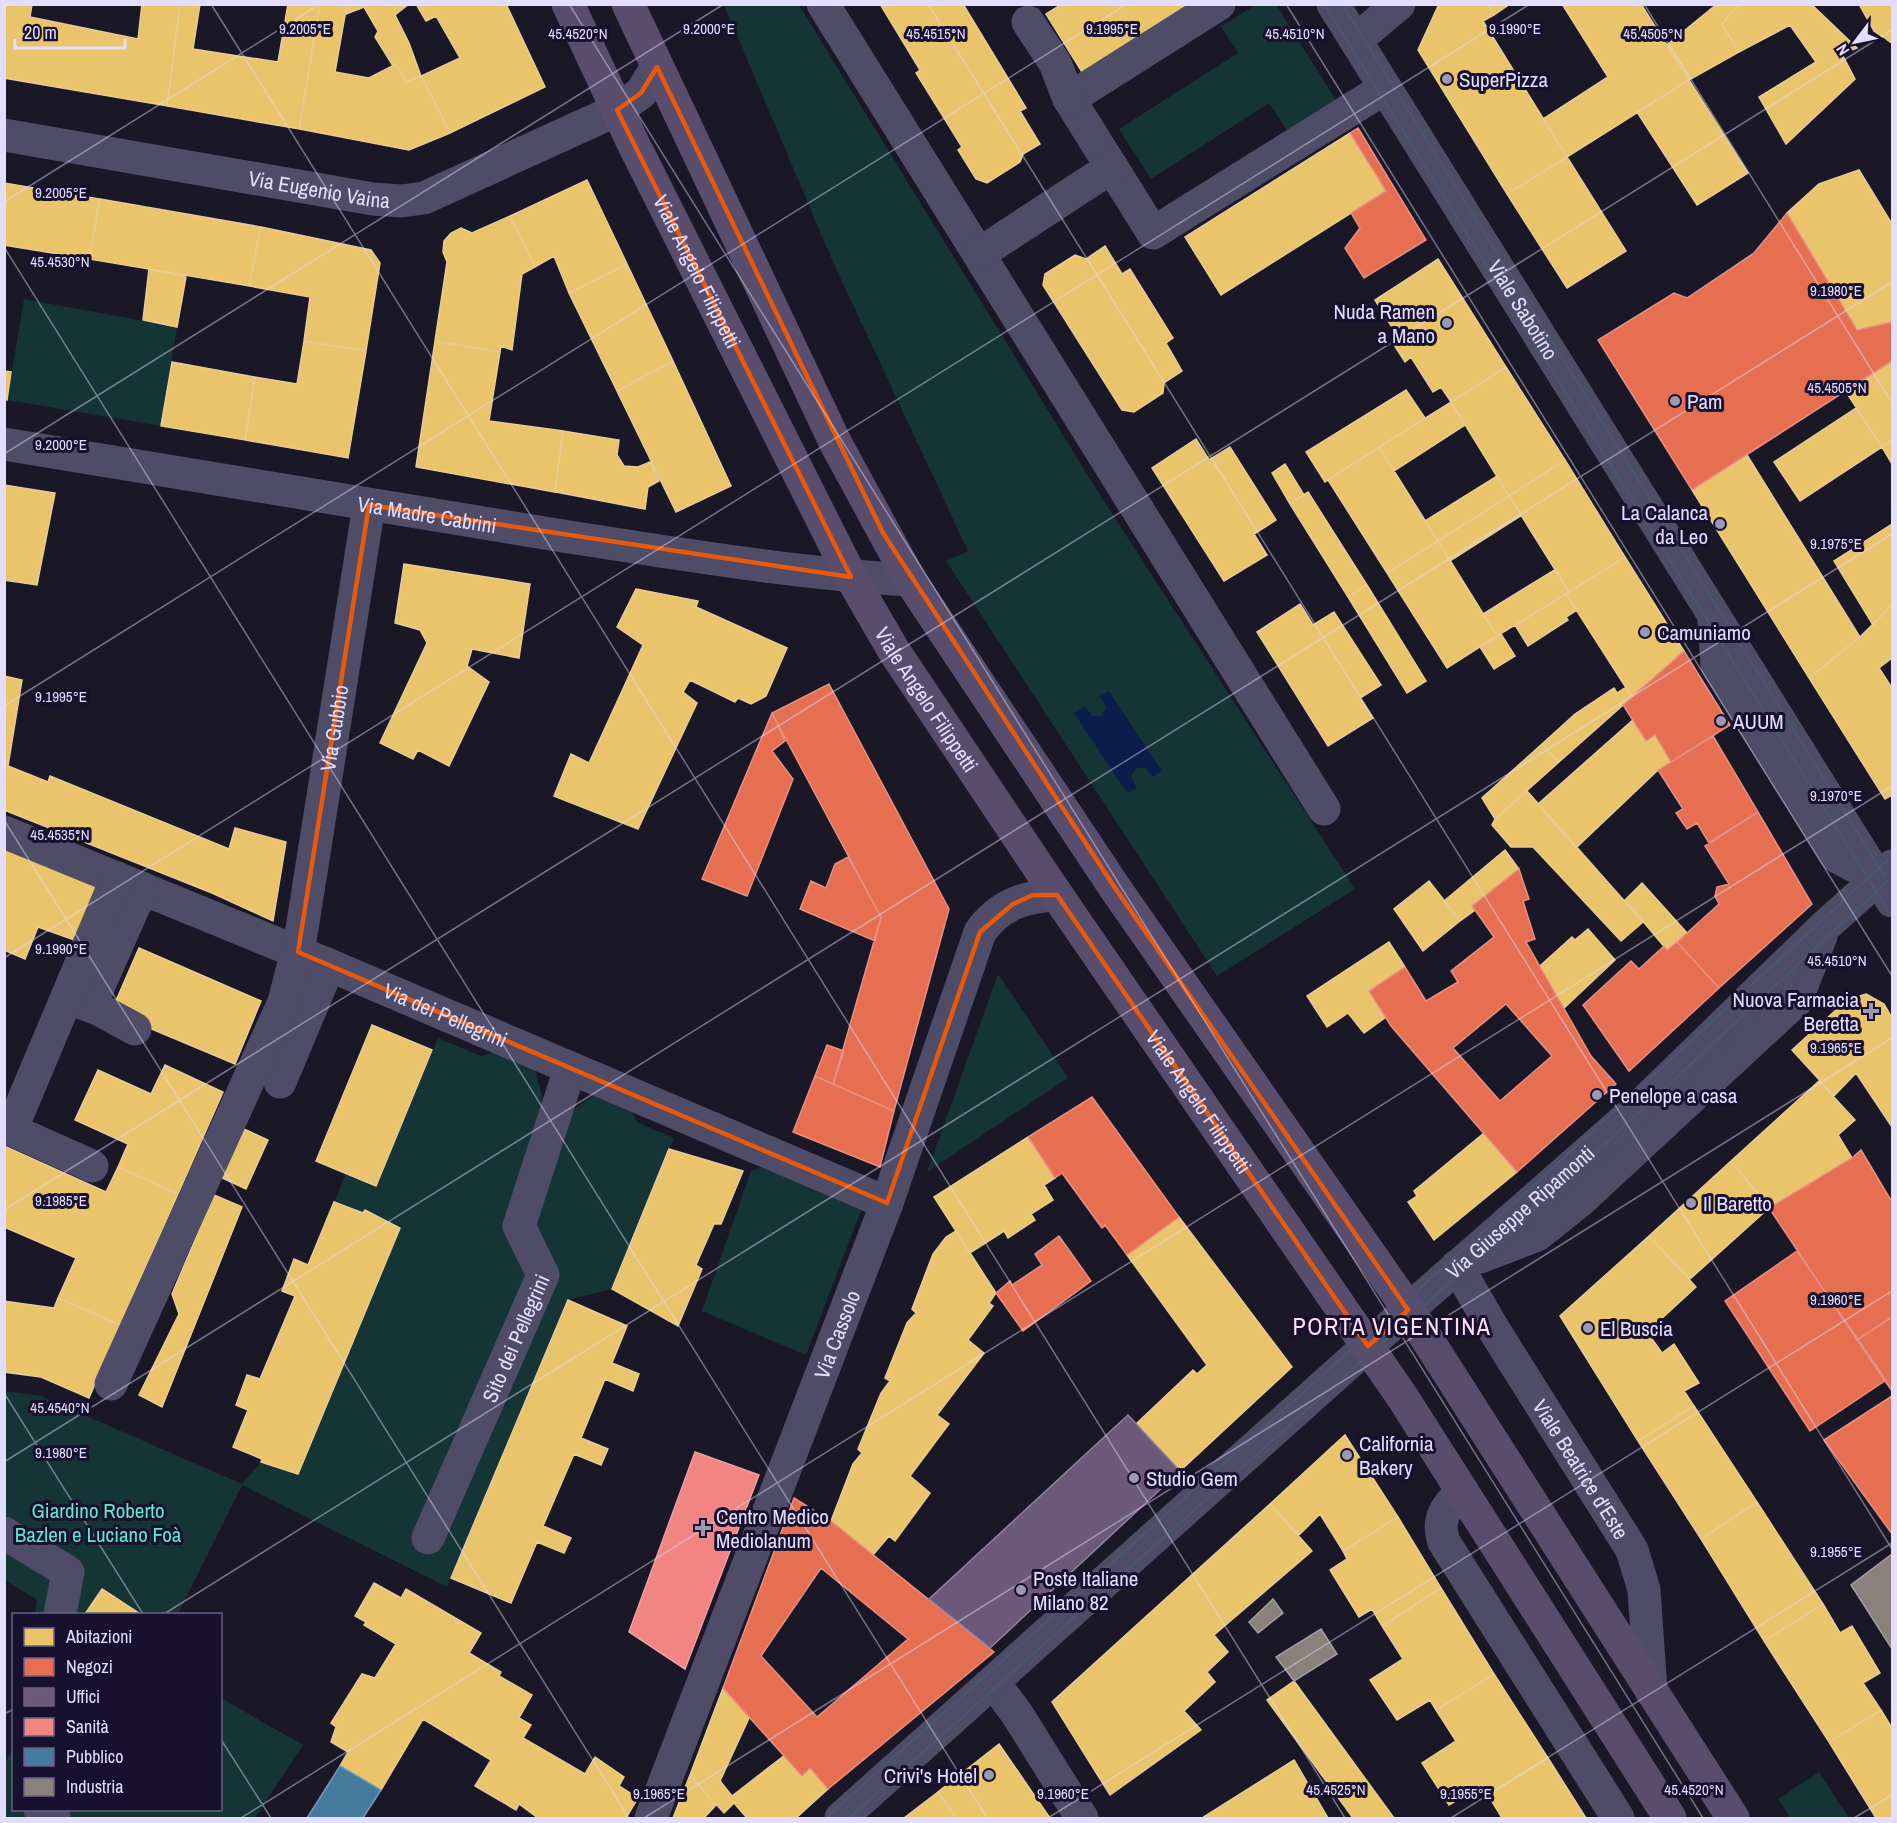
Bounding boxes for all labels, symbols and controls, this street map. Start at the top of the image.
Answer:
scale bar [15,12,124,50]
north arrow [1825,12,1885,72]
text: 9.2005°E [279,18,331,39]
text: 9.2000°E [683,18,735,39]
text: 9.1995°E [1086,18,1138,39]
text: 9.1990°E [1489,18,1541,39]
text: 20 m [24,20,57,45]
text: 45.4520°N [548,23,608,44]
text: 45.4515°N [906,23,966,44]
text: 45.4510°N [1265,23,1325,44]
text: 45.4505°N [1623,23,1683,44]
text: N [1830,40,1854,60]
place label: SuperPizza [1459,65,1548,94]
marker: SuperPizza [1440,72,1454,86]
street label: Via Eugenio Vaina [246,163,391,215]
text: 9.2005°E [35,182,87,203]
street label: Viale Angelo Filippetti [647,190,748,353]
text: 45.4530°N [30,251,90,272]
street label: Viale Sabotino [1481,254,1566,365]
text: 9.1980°E [1810,280,1862,301]
place label: Nuda Ramen a Mano [1334,297,1435,350]
marker: Nuda Ramen a Mano [1440,316,1454,330]
text: 45.4505°N [1807,377,1867,398]
place label: Pam [1687,387,1722,416]
marker: Pam [1668,394,1682,408]
text: 9.2000°E [35,434,87,455]
street label: Via Madre Cabrini [356,489,499,540]
place label: La Calanca da Leo [1621,498,1708,551]
marker: La Calanca da Leo [1713,517,1727,531]
text: 9.1975°E [1810,533,1862,554]
place label: Camuniamo [1657,618,1751,647]
street label: Viale Angelo Filippetti [868,621,985,778]
marker: Camuniamo [1638,625,1652,639]
street label: Via Gubbio [313,683,355,773]
text: 9.1995°E [35,686,87,707]
place label: AUUM [1732,707,1784,736]
marker: AUUM [1714,714,1728,728]
text: 9.1970°E [1810,785,1862,806]
text: 45.4535°N [30,824,90,845]
text: 9.1990°E [35,938,87,959]
text: 45.4510°N [1807,950,1867,971]
street label: Via dei Pellegrini [379,976,512,1054]
place label: Nuova Farmacia Beretta [1733,985,1859,1038]
marker: Nuova Farmacia Beretta [1864,1004,1878,1018]
street label: Viale Angelo Filippetti [1140,1024,1259,1179]
text: 9.1965°E [1810,1037,1862,1058]
place label: Penelope a casa [1609,1081,1738,1110]
marker: Penelope a casa [1590,1088,1604,1102]
street label: Via Giuseppe Ripamonti [1439,1139,1600,1285]
place label: Il Baretto [1703,1189,1772,1218]
text: 9.1985°E [35,1190,87,1211]
marker: Il Baretto [1684,1196,1698,1210]
street label: Sito dei Pellegrini [475,1270,556,1407]
street label: Via Cassolo [806,1286,867,1383]
text: 9.1960°E [1810,1289,1862,1310]
district label: PORTA VIGENTINA [1293,1310,1492,1342]
place label: El Buscia [1600,1314,1673,1343]
marker: El Buscia [1581,1321,1595,1335]
street label: Viale Beatrice d'Este [1526,1393,1636,1545]
text: 45.4540°N [30,1397,90,1418]
place label: California Bakery [1359,1429,1434,1482]
text: 9.1980°E [35,1442,87,1463]
marker: California Bakery [1340,1448,1354,1462]
place label: Studio Gem [1146,1464,1238,1493]
marker: Studio Gem [1127,1471,1141,1485]
park label: Giardino Roberto Bazlen e Luciano Foà [15,1496,182,1549]
place label: Centro Medico Mediolanum [716,1502,829,1555]
marker: Centro Medico Mediolanum [694,1519,712,1537]
text: 9.1955°E [1810,1541,1862,1562]
place label: Poste Italiane Milano 82 [1033,1564,1138,1617]
marker: Poste Italiane Milano 82 [1014,1583,1028,1597]
legend [12,1613,222,1811]
text: Abitazioni [65,1624,132,1649]
text: Negozi [66,1654,113,1679]
text: Uffici [66,1684,100,1709]
text: Sanità [66,1714,109,1739]
text: Pubblico [66,1744,123,1769]
place label: Crivi's Hotel [884,1761,977,1790]
marker: Crivi's Hotel [982,1768,996,1782]
text: Industria [66,1774,123,1799]
text: 45.4525°N [1306,1779,1366,1800]
text: 45.4520°N [1664,1779,1724,1800]
text: 9.1965°E [633,1783,685,1804]
text: 9.1960°E [1037,1783,1089,1804]
text: 9.1955°E [1440,1783,1492,1804]

